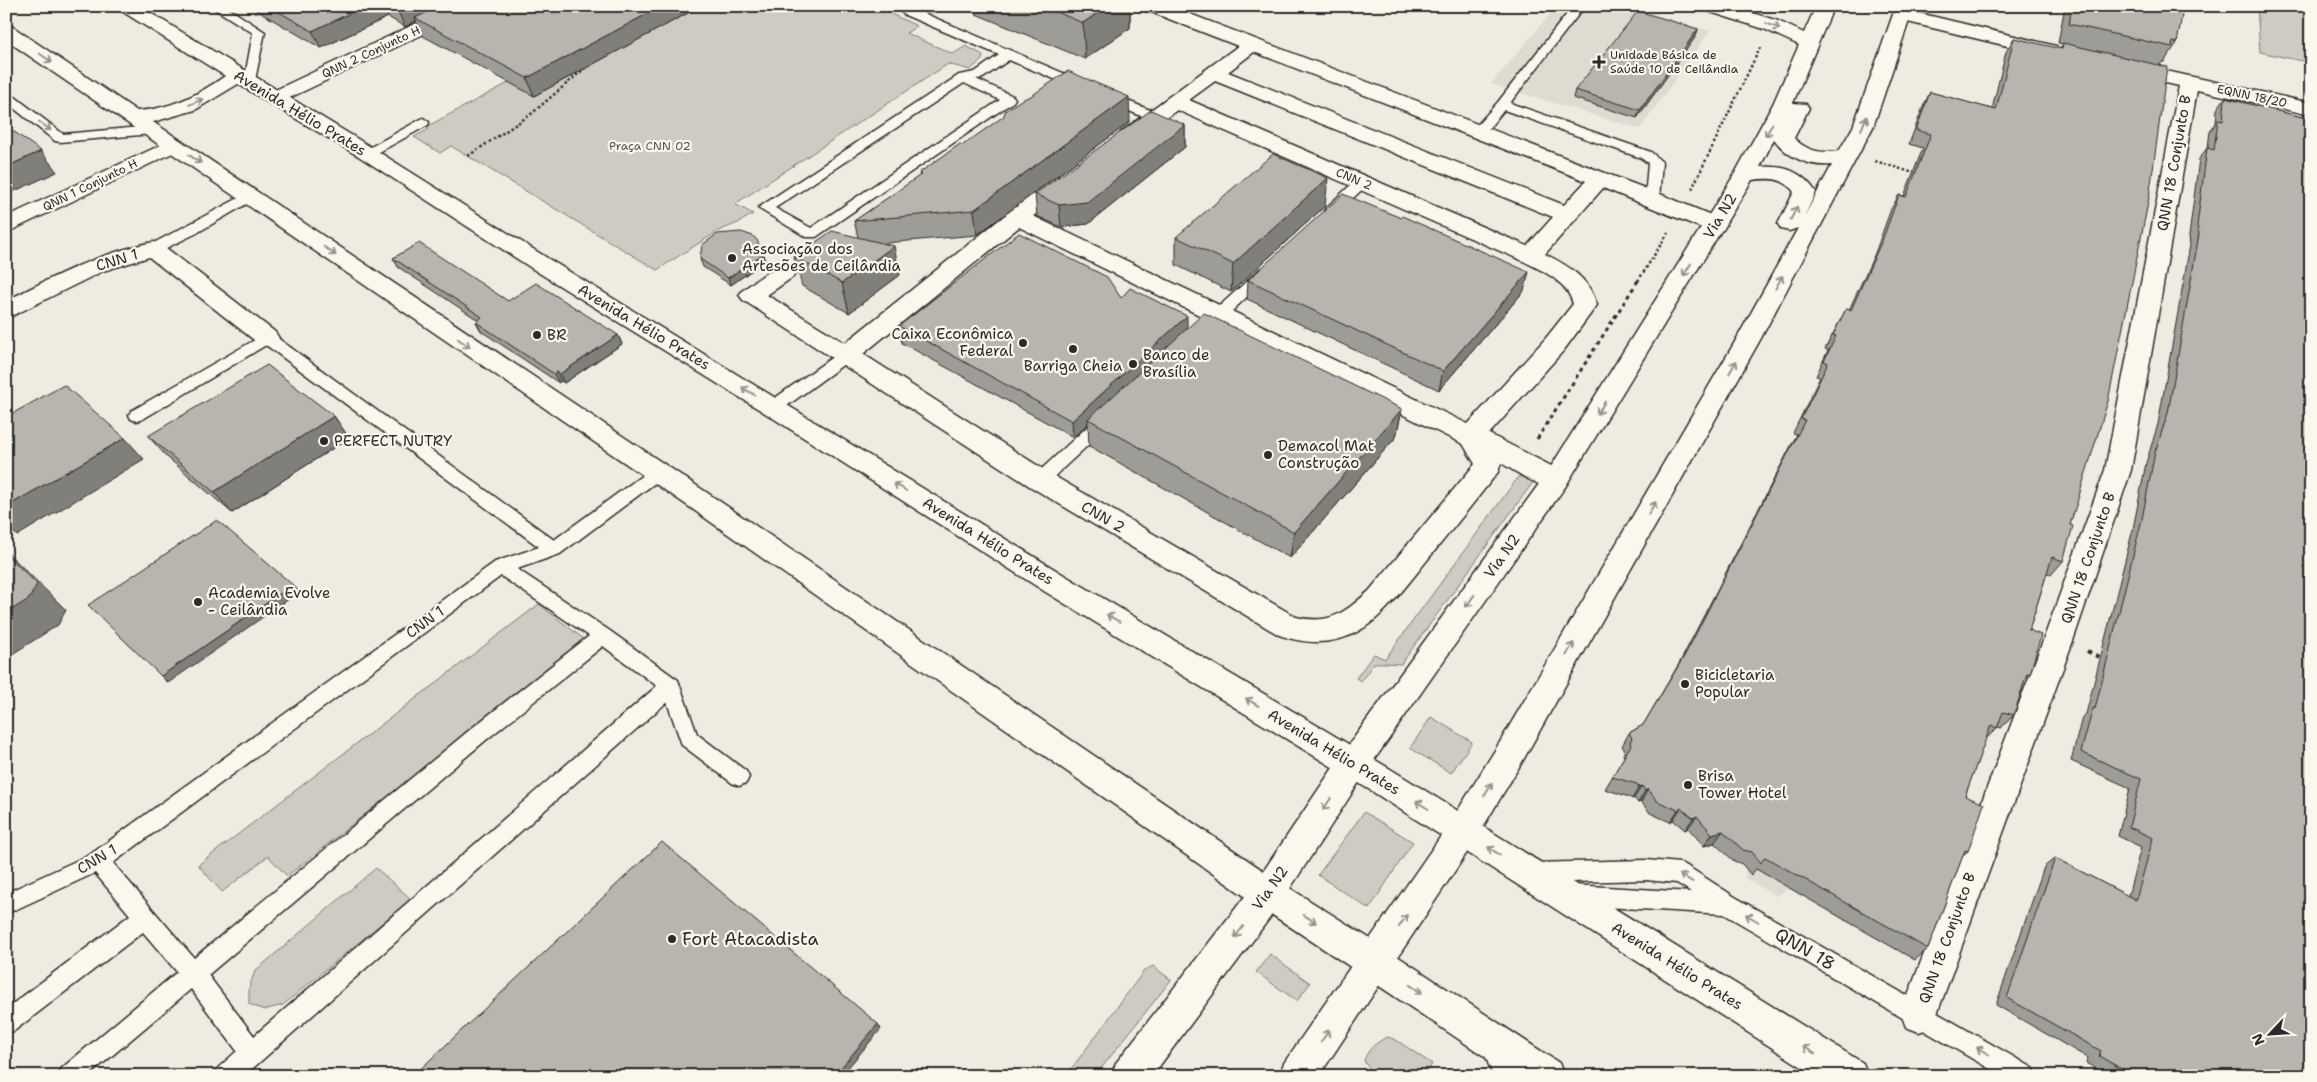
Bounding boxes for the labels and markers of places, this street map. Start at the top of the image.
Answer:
place label: Unidade Básica de Saúde 10 de Ceilândia [1610,47,1739,77]
marker: Unidade Básica de Saúde 10 de Ceilândia [1592,55,1606,69]
place label: Associação dos Artesões de Ceilândia [742,239,901,276]
marker: Associação dos Artesões de Ceilândia [726,252,738,264]
place label: Caixa Econômica Federal [891,324,1014,361]
place label: BR [547,325,567,345]
marker: BR [531,329,543,341]
marker: Caixa Econômica Federal [1017,337,1029,349]
marker: Barriga Cheia [1067,343,1079,355]
place label: Banco de Brasília [1143,345,1209,382]
place label: Barriga Cheia [1024,356,1123,376]
marker: Banco de Brasília [1127,358,1139,370]
place label: PERFECT NUTRY [334,431,452,451]
marker: PERFECT NUTRY [318,435,330,447]
place label: Demacol Mat Construção [1278,436,1374,473]
marker: Demacol Mat Construção [1262,449,1274,461]
place label: Academia Evolve - Ceilândia [208,583,330,620]
marker: Academia Evolve - Ceilândia [192,596,204,608]
place label: Bicicletaria Popular [1695,665,1775,702]
marker: Bicicletaria Popular [1679,678,1691,690]
place label: Brisa Tower Hotel [1698,766,1787,803]
marker: Brisa Tower Hotel [1682,779,1694,791]
place label: Fort Atacadista [682,927,819,951]
marker: Fort Atacadista [666,933,678,945]

